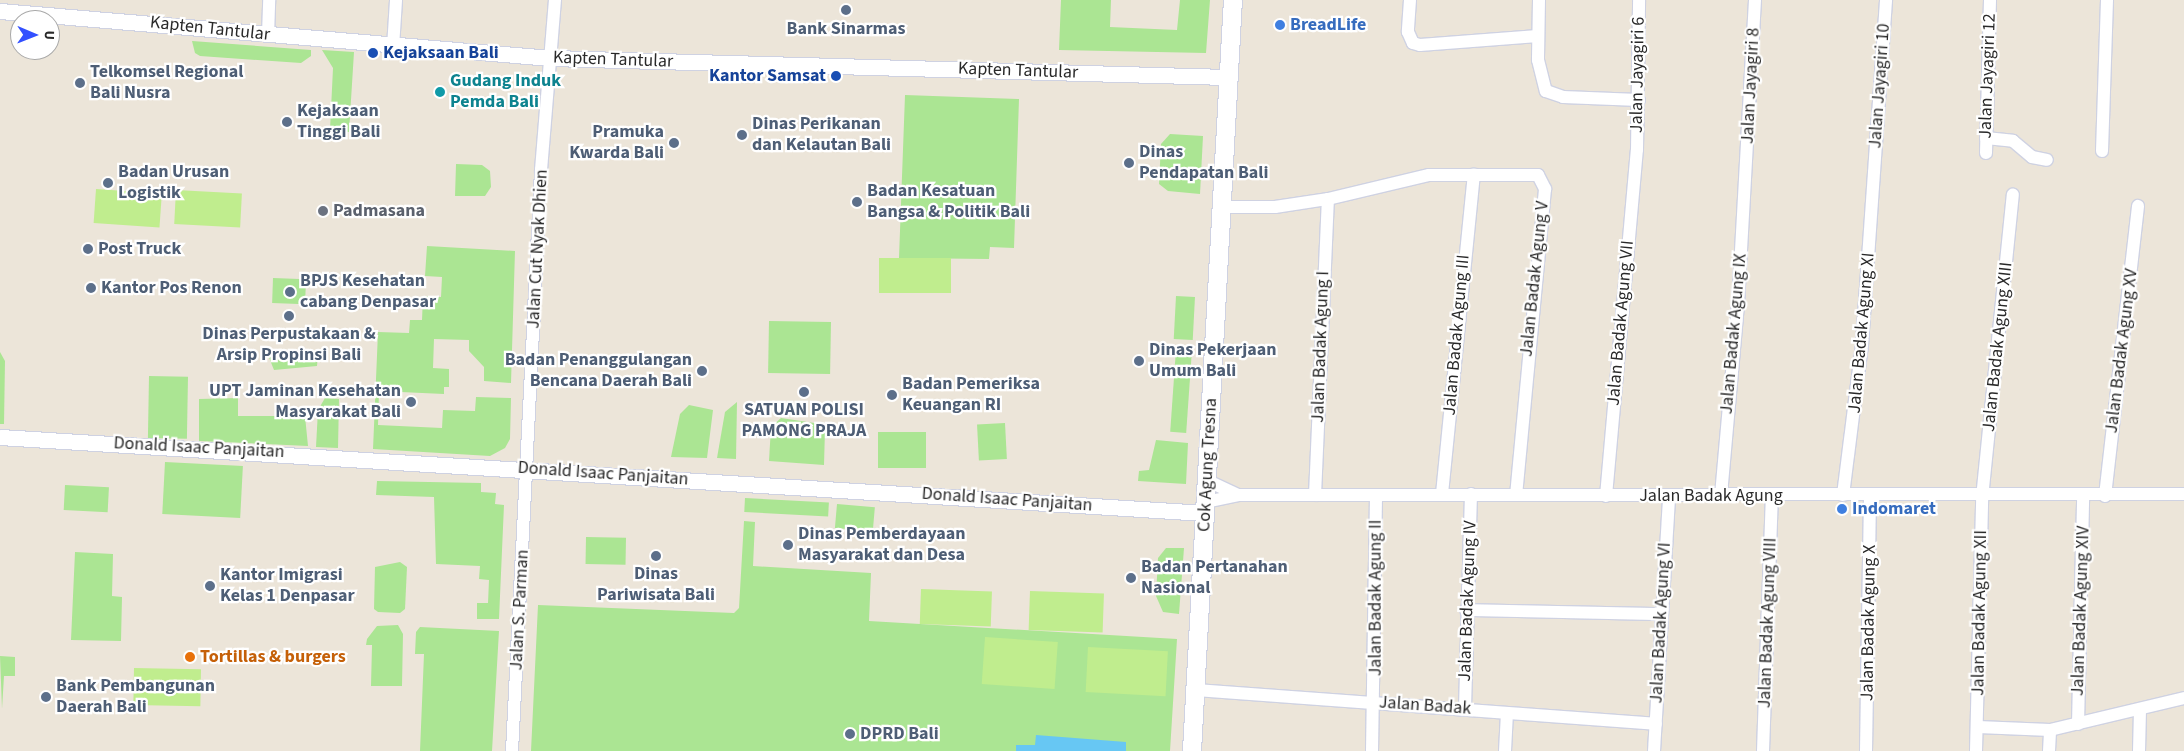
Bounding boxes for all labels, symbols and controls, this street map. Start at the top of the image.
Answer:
marker: Bank Sinarmas [840,4,852,16]
north arrow [10,10,60,60]
street label: Kapten Tantular [149,12,271,46]
street label: Jalan Jayagiri 12 [1975,13,2001,139]
place label: BreadLife [1290,14,1366,36]
street label: Jalan Jayagiri 6 [1626,17,1650,133]
place label: Bank Sinarmas [787,18,905,40]
marker: BreadLife [1274,19,1286,31]
street label: Jalan Jayagiri 10 [1865,23,1895,149]
street label: Jalan Jayagiri 8 [1737,27,1765,145]
text: U [39,30,59,40]
place label: Kejaksaan Bali [383,42,499,64]
marker: Kejaksaan Bali [367,47,379,59]
street label: Kapten Tantular [552,47,674,73]
street label: Kapten Tantular [957,58,1079,84]
place label: Telkomsel Regional Bali Nusra [90,62,243,104]
place label: Kantor Samsat [709,65,826,87]
marker: Kantor Samsat [830,70,842,82]
place label: Gudang Induk Pemda Bali [450,71,561,114]
marker: Telkomsel Regional Bali Nusra [74,77,86,89]
marker: Gudang Induk Pemda Bali [434,86,446,98]
place label: Kejaksaan Tinggi Bali [297,101,381,144]
place label: Dinas Perikanan dan Kelautan Bali [752,114,891,156]
marker: Kejaksaan Tinggi Bali [281,116,293,128]
place label: Pramuka Kwarda Bali [569,122,664,164]
marker: Dinas Perikanan dan Kelautan Bali [736,129,748,141]
marker: Pramuka Kwarda Bali [668,137,680,149]
place label: Dinas Pendapatan Bali [1139,142,1268,184]
marker: Dinas Pendapatan Bali [1123,157,1135,169]
place label: Badan Urusan Logistik [118,162,229,204]
street label: Jalan Cut Nyak Dhien [523,169,553,329]
marker: Badan Urusan Logistik [102,177,114,189]
place label: Badan Kesatuan Bangsa & Politik Bali [867,181,1030,223]
marker: Badan Kesatuan Bangsa & Politik Bali [851,196,863,208]
place label: Padmasana [333,200,425,222]
street label: Jalan Badak Agung V [1516,200,1554,358]
marker: Padmasana [317,205,329,217]
place label: Post Truck [98,238,181,260]
street label: Jalan Badak Agung VII [1603,239,1639,407]
marker: Post Truck [82,243,94,255]
street label: Jalan Badak Agung XI [1844,252,1880,414]
street label: Jalan Badak Agung IX [1716,253,1752,415]
street label: Jalan Badak Agung III [1439,254,1475,416]
street label: Jalan Badak Agung XIII [1978,261,2018,433]
street label: Jalan Badak Agung XV [2101,267,2143,435]
place label: BPJS Kesehatan cabang Denpasar [300,271,436,314]
street label: Jalan Badak Agung I [1308,271,1334,423]
place label: Kantor Pos Renon [101,277,242,299]
marker: Kantor Pos Renon [85,282,97,294]
marker: BPJS Kesehatan cabang Denpasar [284,286,296,298]
marker: Dinas Perpustakaan & Arsip Propinsi Bali [283,310,295,322]
place label: Dinas Perpustakaan & Arsip Propinsi Bali [202,324,376,366]
place label: Dinas Pekerjaan Umum Bali [1149,340,1277,382]
place label: Badan Penanggulangan Bencana Daerah Bali [505,350,692,392]
marker: Dinas Pekerjaan Umum Bali [1133,355,1145,367]
marker: Badan Penanggulangan Bencana Daerah Bali [696,365,708,377]
place label: Badan Pemeriksa Keuangan RI [902,374,1040,416]
place label: UPT Jaminan Kesehatan Masyarakat Bali [209,381,401,424]
marker: SATUAN POLISI PAMONG PRAJA [798,386,810,398]
marker: Badan Pemeriksa Keuangan RI [886,389,898,401]
marker: UPT Jaminan Kesehatan Masyarakat Bali [405,396,417,408]
street label: Cok Agung Tresna [1194,398,1222,532]
place label: SATUAN POLISI PAMONG PRAJA [742,400,866,442]
street label: Donald Isaac Panjaitan [113,433,285,463]
street label: Donald Isaac Panjaitan [517,457,689,491]
street label: Donald Isaac Panjaitan [921,483,1093,517]
street label: Jalan Badak Agung [1639,485,1783,507]
place label: Indomaret [1852,498,1936,520]
marker: Indomaret [1836,503,1848,515]
street label: Jalan Badak Agung II [1365,520,1387,676]
street label: Jalan Badak Agung IV [1454,520,1482,682]
place label: Dinas Pemberdayaan Masyarakat dan Desa [798,524,966,566]
street label: Jalan Badak Agung XIV [2067,525,2095,697]
street label: Jalan Badak Agung XII [1968,530,1992,696]
street label: Jalan Badak Agung VIII [1754,537,1782,709]
marker: Dinas Pemberdayaan Masyarakat dan Desa [782,539,794,551]
street label: Jalan Badak Agung VI [1646,542,1676,704]
street label: Jalan Badak Agung X [1857,545,1881,701]
street label: Jalan S. Parman [506,549,534,671]
marker: Dinas Pariwisata Bali [650,550,662,562]
place label: Badan Pertanahan Nasional [1141,557,1288,600]
place label: Dinas Pariwisata Bali [597,564,715,606]
place label: Kantor Imigrasi Kelas 1 Denpasar [220,565,355,608]
marker: Badan Pertanahan Nasional [1125,572,1137,584]
marker: Kantor Imigrasi Kelas 1 Denpasar [204,580,216,592]
place label: Tortillas & burgers [200,646,346,668]
marker: Tortillas & burgers [184,651,196,663]
place label: Bank Pembangunan Daerah Bali [56,676,215,719]
marker: Bank Pembangunan Daerah Bali [40,691,52,703]
street label: Jalan Badak [1378,692,1472,720]
place label: DPRD Bali [860,723,939,745]
marker: DPRD Bali [844,728,856,740]

